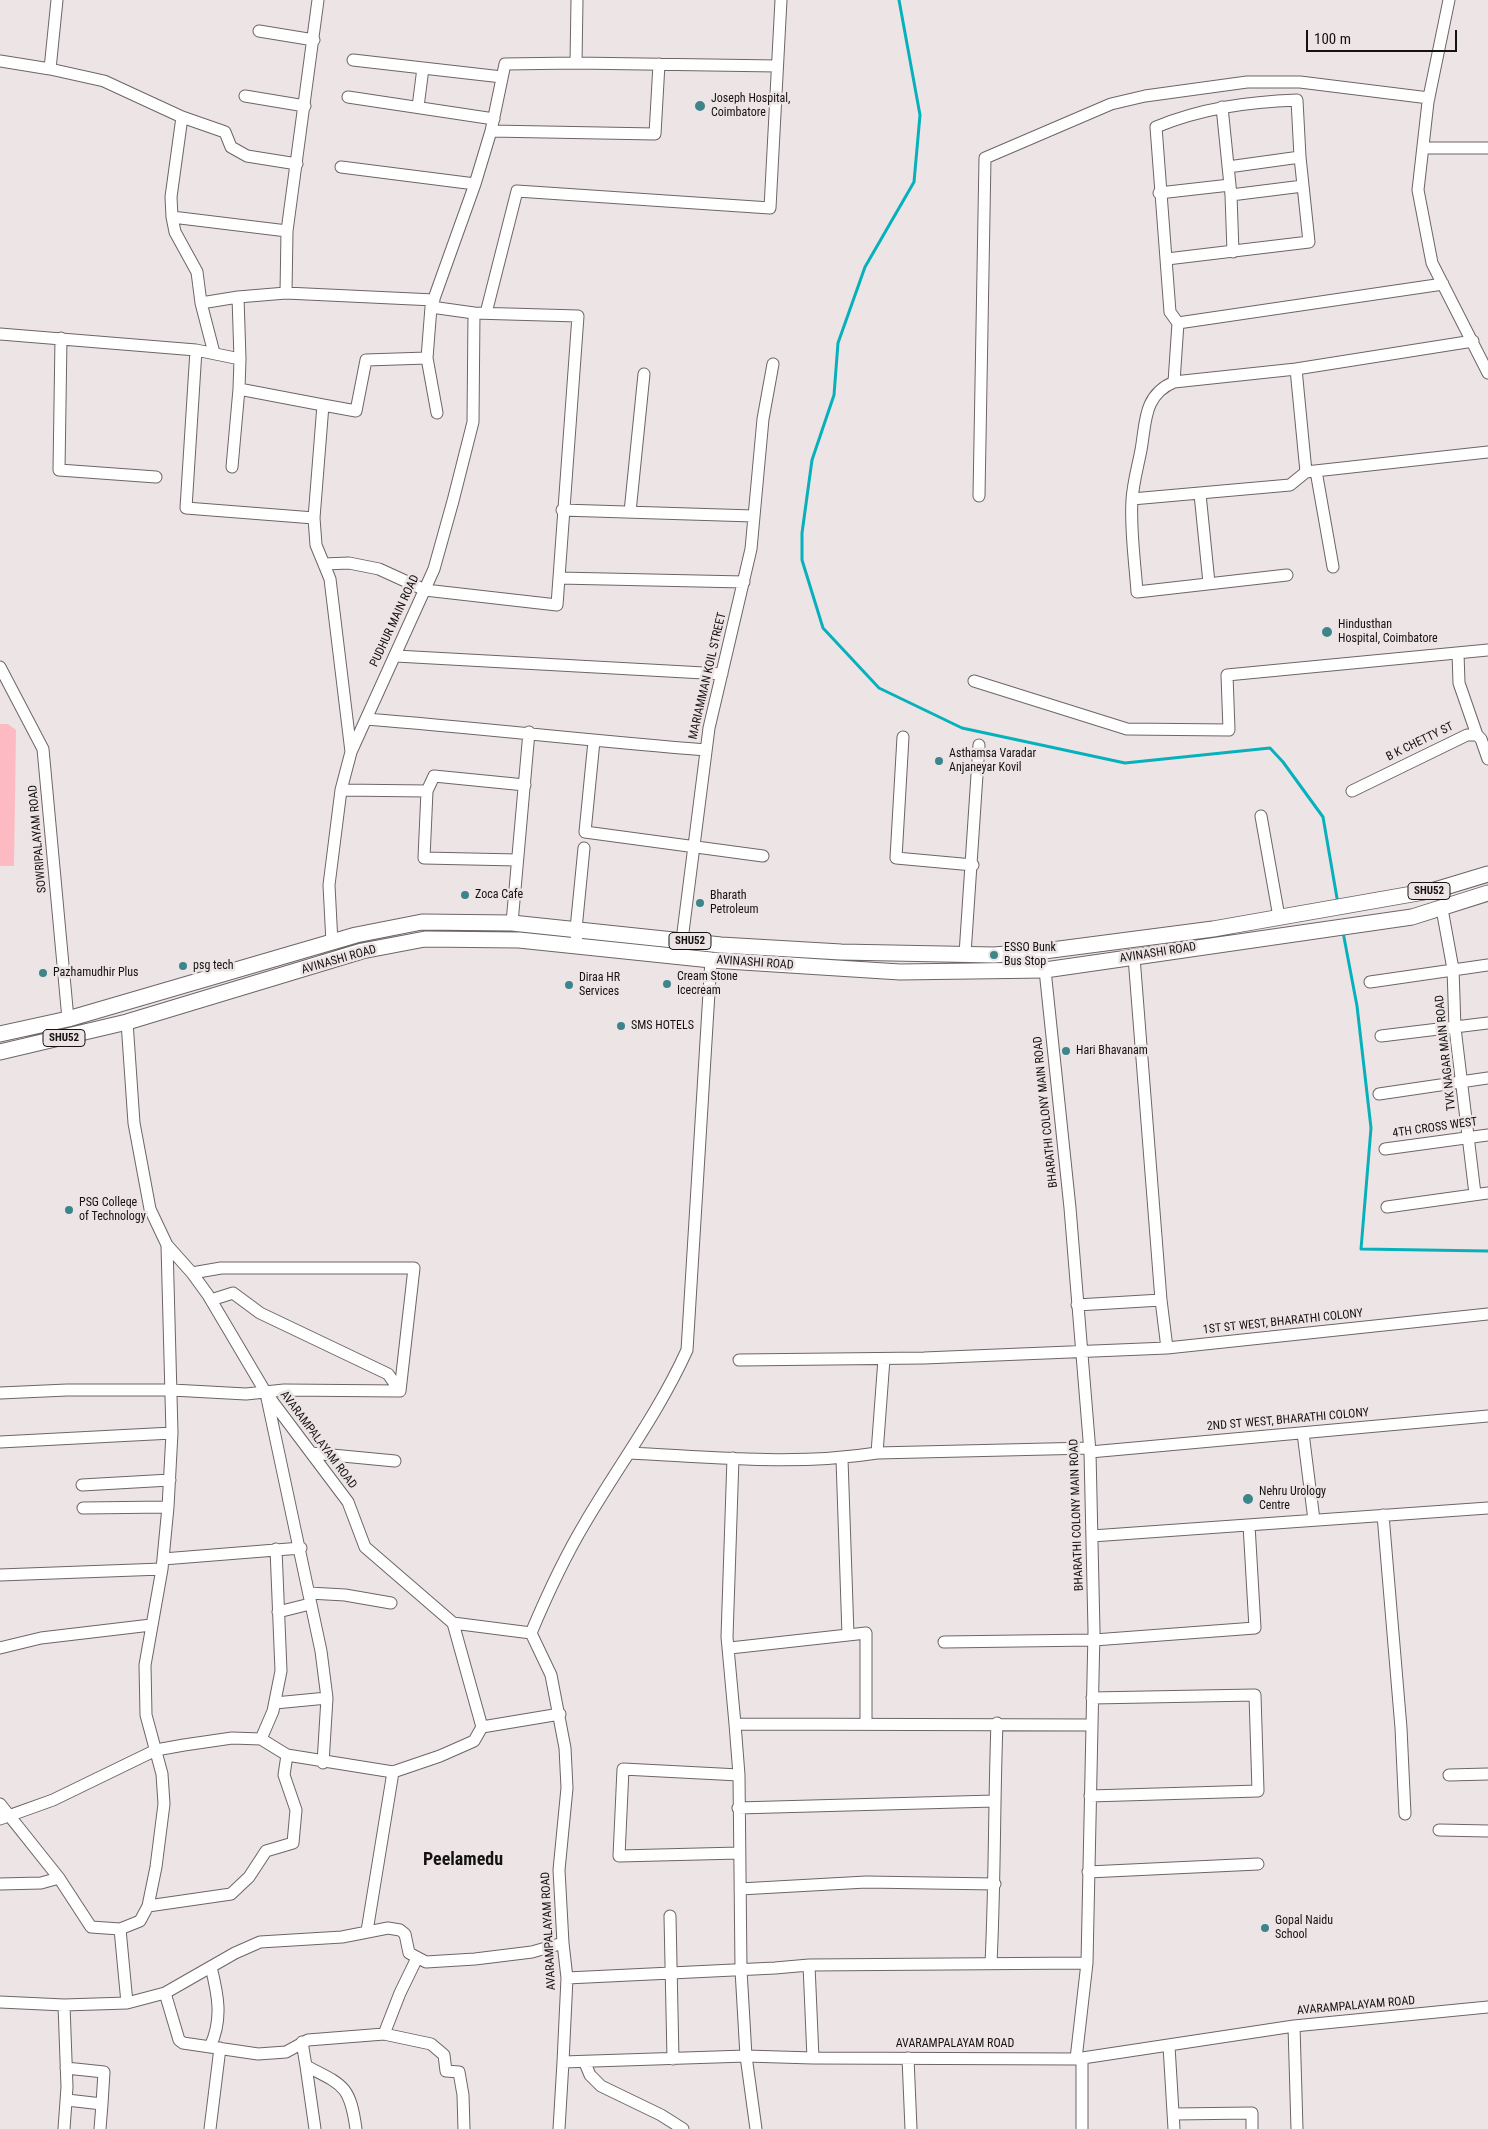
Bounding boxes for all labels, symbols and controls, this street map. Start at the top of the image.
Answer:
scale bar [1308,20,1459,52]
text: 100 m [1314,30,1351,48]
place label: Joseph Hospital, Coimbatore [711,92,790,120]
marker: Joseph Hospital, Coimbatore [693,99,707,113]
street label: PUDHUR MAIN ROAD [367,573,423,669]
street label: MARIAMMAN KOIL STREET [686,611,730,741]
place label: Hindusthan Hospital, Coimbatore [1338,618,1438,646]
marker: Hindusthan Hospital, Coimbatore [1320,625,1334,639]
street label: B K CHETTY ST [1384,719,1456,765]
place label: Asthamsa Varadar Anjaneyar Kovil [949,747,1036,775]
marker: Asthamsa Varadar Anjaneyar Kovil [933,755,945,767]
street label: SOWRIPALAYAM ROAD [26,784,50,894]
road number: SHU52 [1408,882,1450,899]
place label: Zoca Cafe [475,888,523,902]
marker: Zoca Cafe [459,889,471,901]
place label: Bharath Petroleum [710,889,759,917]
marker: Bharath Petroleum [694,897,706,909]
road number: SHU52 [669,932,711,949]
street label: AVINASHI ROAD [1119,940,1197,966]
place label: ESSO Bunk Bus Stop [1004,941,1056,969]
street label: AVINASHI ROAD [300,942,378,978]
marker: ESSO Bunk Bus Stop [988,949,1000,961]
street label: AVINASHI ROAD [716,953,794,973]
place label: psg tech [193,959,234,973]
marker: psg tech [177,960,189,972]
place label: Pazhamudhir Plus [53,966,139,980]
marker: Pazhamudhir Plus [37,967,49,979]
place label: Cream Stone Icecream [677,970,738,998]
place label: Diraa HR Services [579,971,620,999]
marker: Cream Stone Icecream [661,978,673,990]
marker: Diraa HR Services [563,979,575,991]
street label: TVK NAGAR MAIN ROAD [1433,994,1459,1112]
place label: SMS HOTELS [631,1019,694,1033]
marker: SMS HOTELS [615,1020,627,1032]
road number: SHU52 [43,1030,85,1046]
street label: BHARATHI COLONY MAIN ROAD [1031,1035,1061,1189]
place label: Hari Bhavanam [1076,1044,1148,1058]
marker: Hari Bhavanam [1060,1045,1072,1057]
street label: 4TH CROSS WEST [1392,1115,1478,1141]
place label: PSG College of Technology [79,1196,146,1224]
marker: PSG College of Technology [63,1204,75,1216]
street label: 1ST ST WEST, BHARATHI COLONY [1202,1306,1364,1338]
street label: AVARAMPALAYAM ROAD [277,1388,359,1492]
street label: 2ND ST WEST, BHARATHI COLONY [1206,1406,1370,1434]
street label: BHARATHI COLONY MAIN ROAD [1067,1439,1087,1591]
place label: Nehru Urology Centre [1259,1485,1326,1513]
marker: Nehru Urology Centre [1241,1492,1255,1506]
district label: Peelamedu [423,1849,503,1871]
street label: AVARAMPALAYAM ROAD [539,1871,559,1991]
place label: Gopal Naidu School [1275,1914,1333,1942]
marker: Gopal Naidu School [1259,1922,1271,1934]
street label: AVARAMPALAYAM ROAD [1296,1994,1416,2018]
street label: AVARAMPALAYAM ROAD [896,2037,1014,2051]

